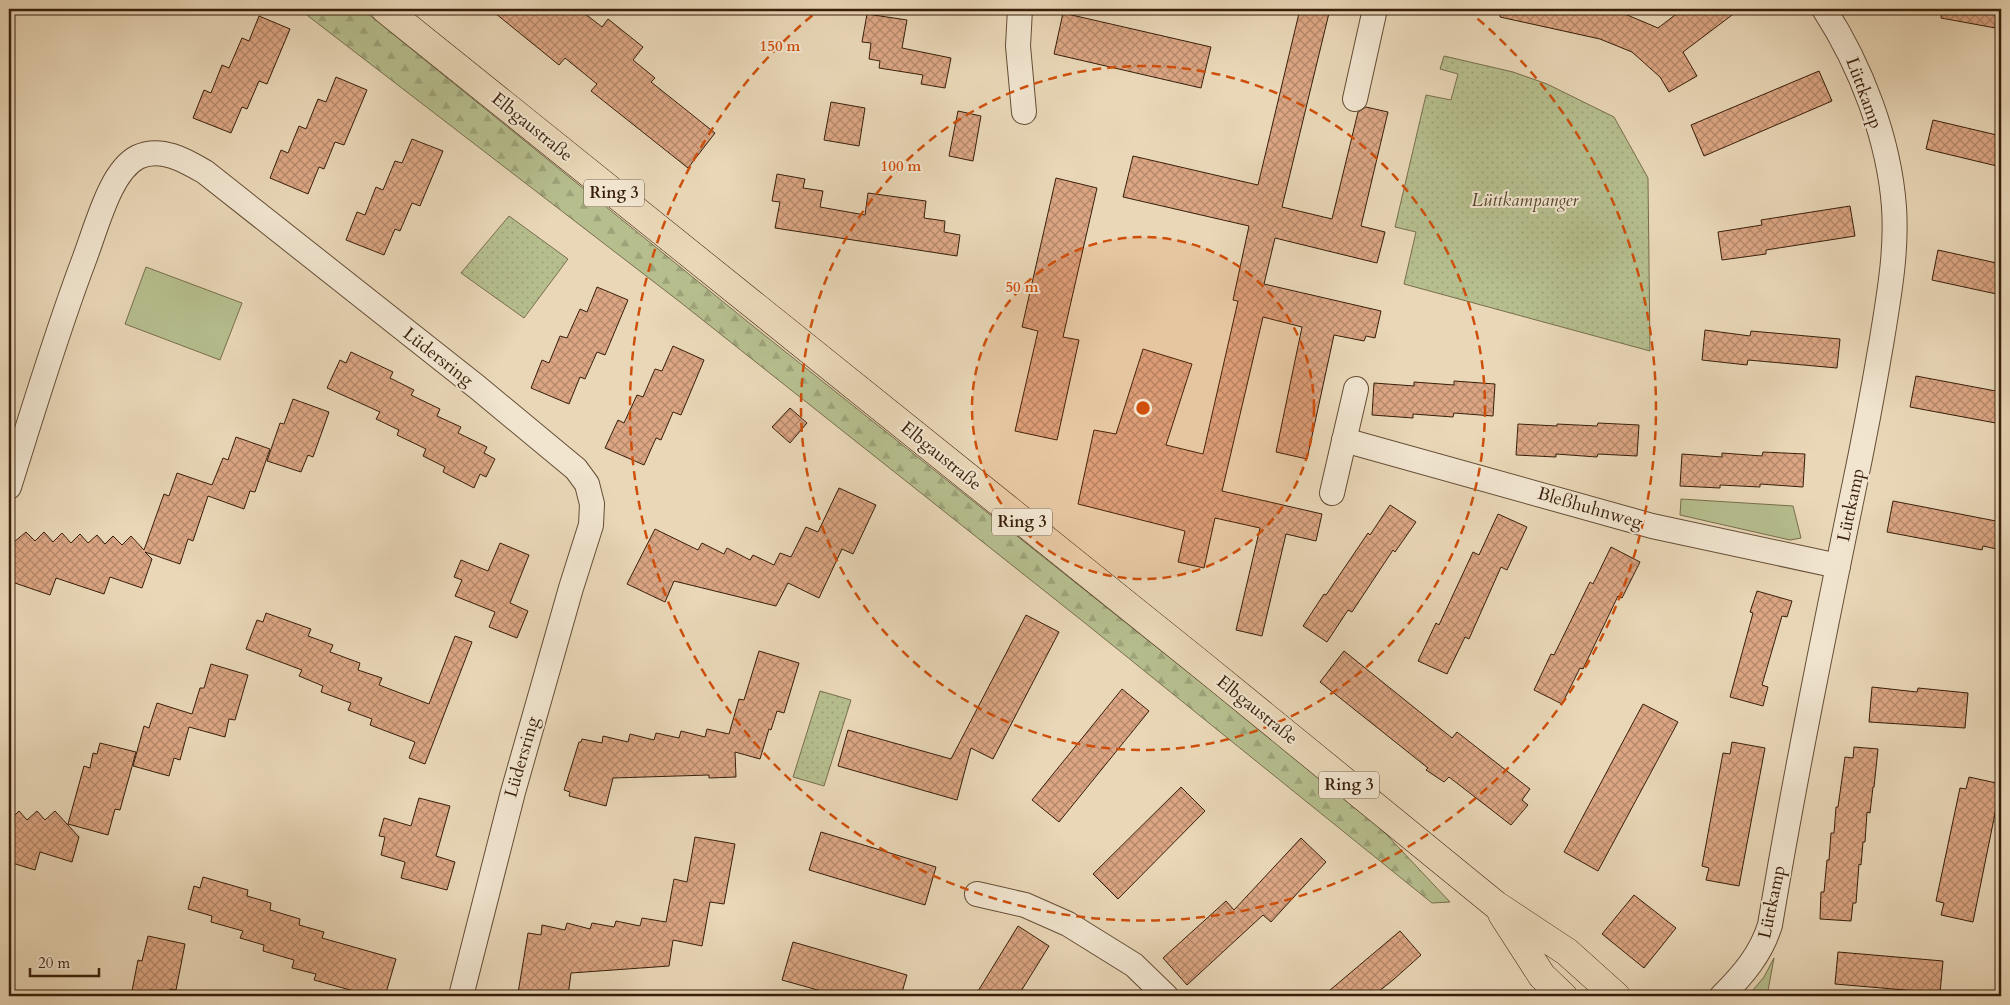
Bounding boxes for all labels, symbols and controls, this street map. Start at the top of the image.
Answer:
text: 150 m [760,36,801,56]
street label: Lüttkamp [1840,54,1888,132]
street label: Elbgaustraße [486,86,578,168]
text: 100 m [881,156,922,176]
road number: Ring 3 [584,180,644,207]
park label: Lüttkampanger [1472,188,1580,213]
text: 50 m [1005,277,1039,297]
street label: Lüdersring [398,322,479,393]
centre of rings [1134,399,1152,417]
street label: Elbgaustraße [895,415,987,497]
street label: Lüttkamp [1831,466,1871,544]
street label: Bleßhuhnweg [1535,481,1646,535]
road number: Ring 3 [992,508,1052,536]
street label: Elbgaustraße [1211,669,1303,751]
street label: Lüdersring [499,713,546,800]
road number: Ring 3 [1319,772,1379,798]
street label: Lüttkamp [1752,863,1792,941]
scale bar [30,945,99,977]
text: 20 m [38,953,70,973]

